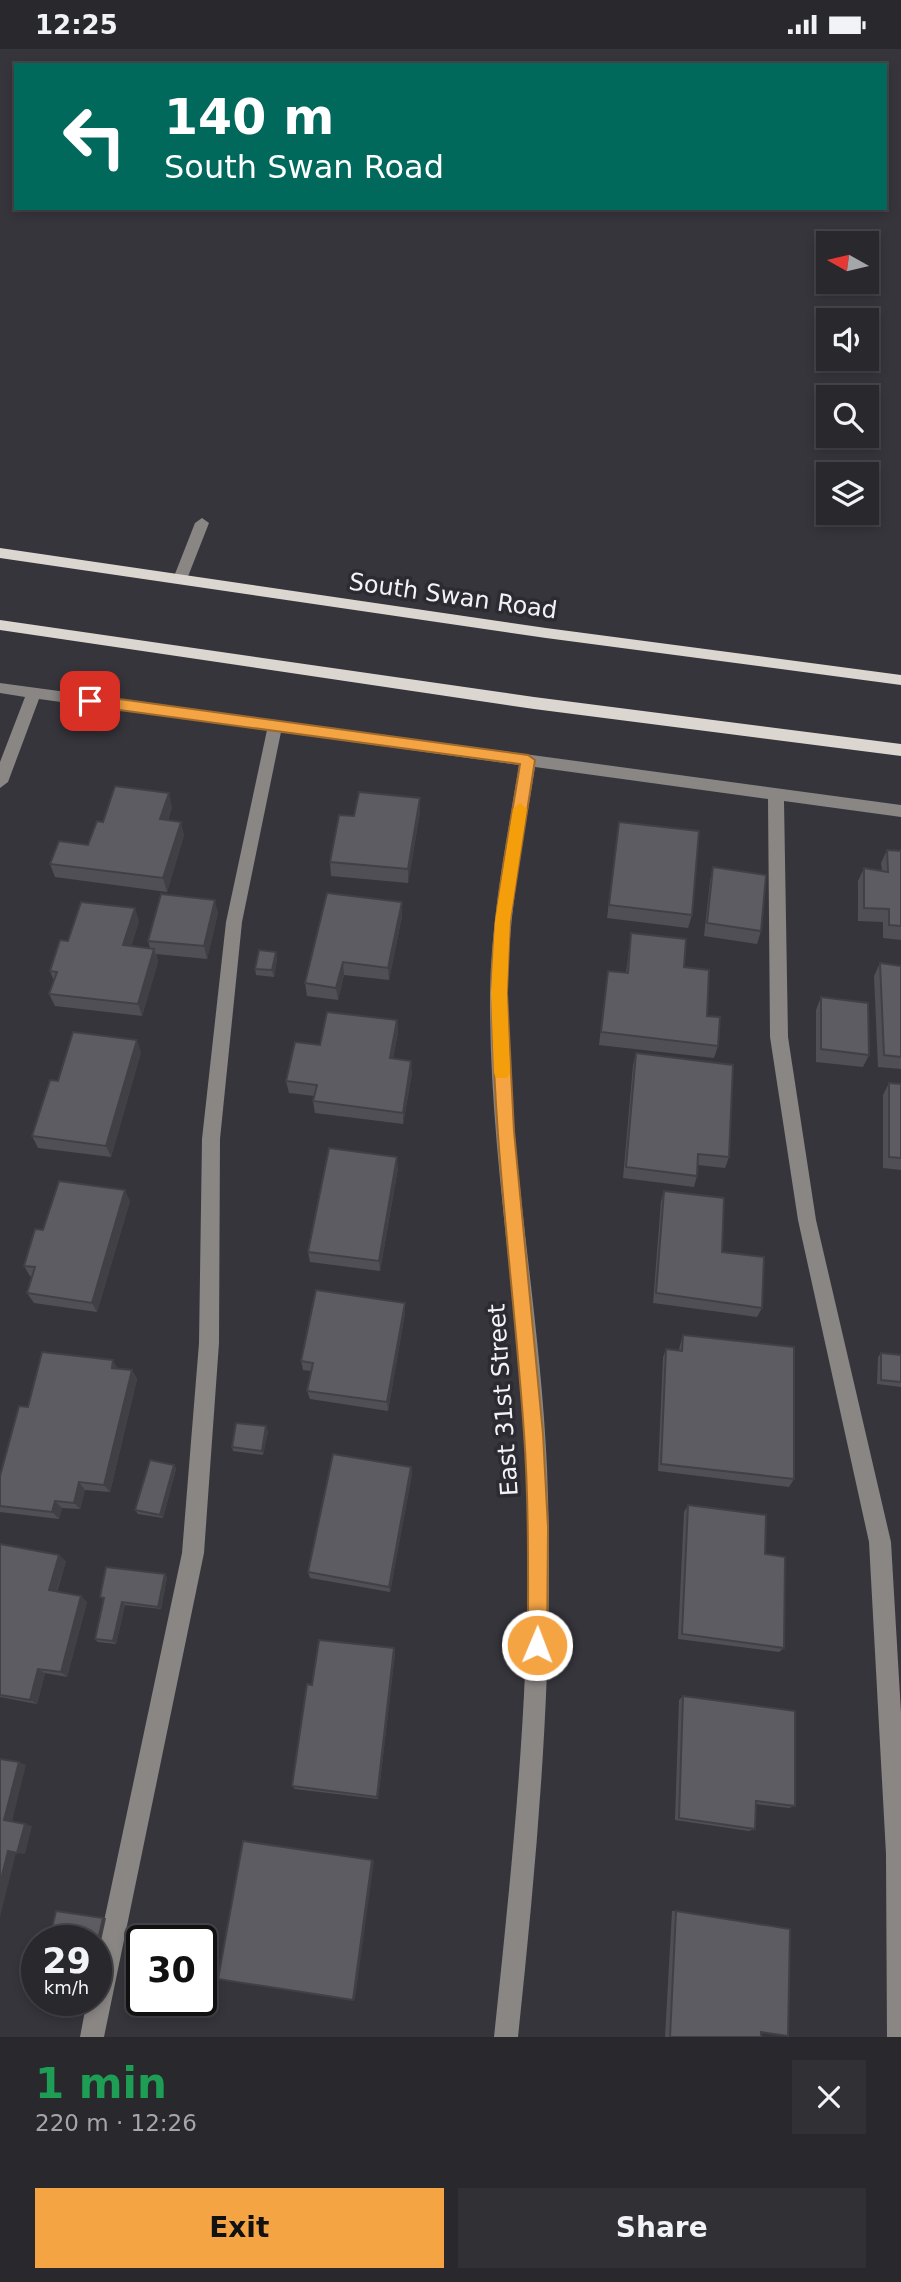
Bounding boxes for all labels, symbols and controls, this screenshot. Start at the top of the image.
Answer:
text: 12:25 [35,10,118,40]
text: 140 m [164,89,334,146]
icon: left [49,91,140,182]
text: South Swan Road [164,148,444,186]
north arrow [816,231,878,294]
map controls [816,231,879,525]
button: sound [816,308,879,371]
button: search [816,385,879,448]
button: layers [816,462,879,525]
street label: South Swan Road [347,568,559,624]
pin [60,671,120,731]
icon: arrive [71,682,109,720]
street label: East 31st Street [482,1303,524,1497]
position arrow [500,1608,574,1682]
speed limit sign: 30 [126,1925,217,2016]
text: 29 [42,1941,91,1981]
text: km/h [44,1977,89,1998]
text: 1 min [35,2059,167,2108]
button: close [792,2060,866,2134]
text: 220 m · 12:26 [35,2110,197,2136]
button: Exit [35,2188,444,2268]
button: Share [458,2188,866,2268]

